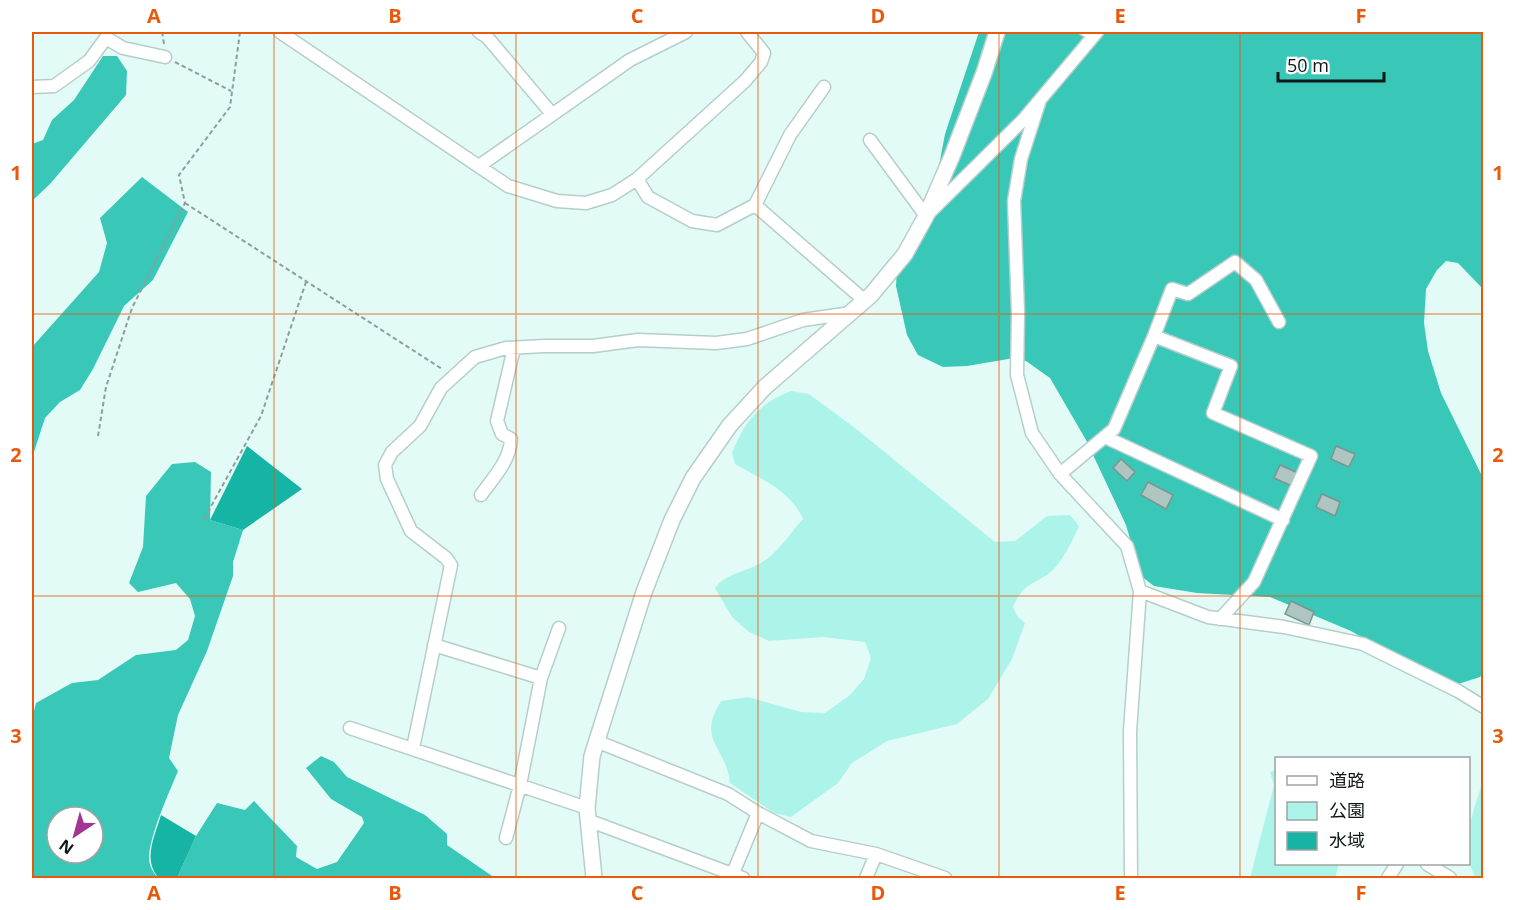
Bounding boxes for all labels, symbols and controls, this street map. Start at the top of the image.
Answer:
text: A [147,2,161,29]
text: B [388,2,402,29]
text: C [631,2,644,29]
text: D [871,2,885,29]
text: E [1114,2,1126,29]
text: F [1356,2,1366,29]
scale bar [1278,45,1384,83]
text: 50 m [1287,53,1329,77]
text: 1 [10,159,22,186]
text: 1 [1492,159,1504,186]
text: 2 [10,441,22,468]
text: 2 [1492,441,1504,468]
text: 3 [10,722,22,749]
text: 3 [1492,722,1504,749]
legend [1275,757,1470,865]
text: 道路 [1329,768,1365,792]
text: 公園 [1329,798,1365,822]
north arrow [45,805,105,865]
text: 水域 [1329,828,1365,852]
text: N [54,834,78,860]
text: A [147,879,161,906]
text: B [388,879,402,906]
text: C [631,879,644,906]
text: D [871,879,885,906]
text: E [1114,879,1126,906]
text: F [1356,879,1366,906]

